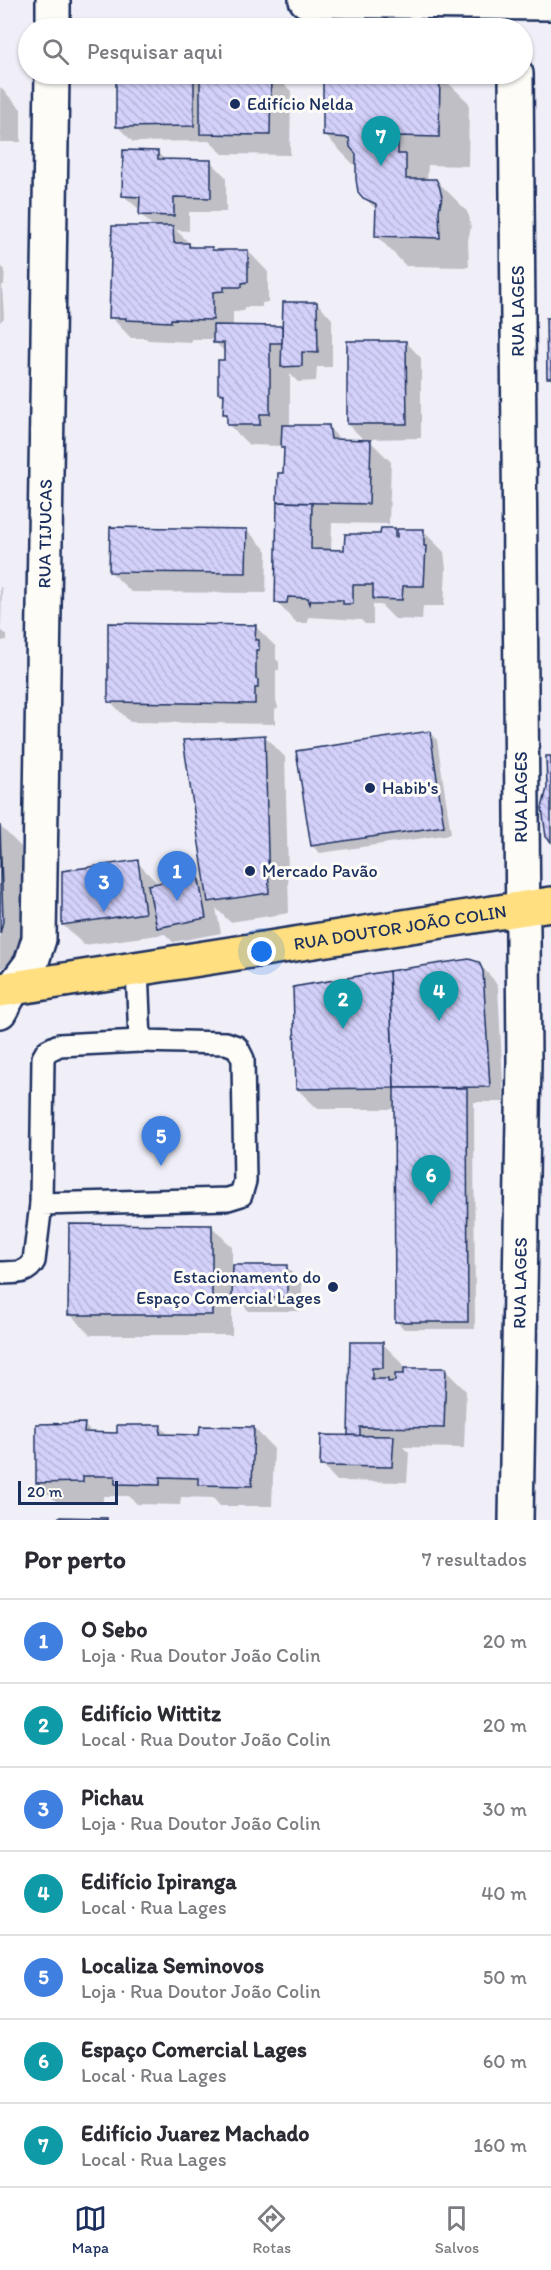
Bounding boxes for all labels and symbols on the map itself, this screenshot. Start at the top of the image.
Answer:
place label: Edifício Nelda [247,93,354,115]
marker: Edifício Nelda [228,97,242,111]
pin: 7 [362,116,400,166]
street label: RUA LAGES [507,265,529,357]
street label: RUA TIJUCAS [33,479,57,588]
street label: RUA LAGES [510,751,532,843]
place label: Habib's [382,777,439,799]
marker: Habib's [363,781,377,795]
pin: 1 [158,852,196,901]
place label: Mercado Pavão [262,860,378,882]
pin: 3 [84,862,124,912]
marker: Mercado Pavão [243,864,257,878]
street label: RUA DOUTOR JOÃO COLIN [292,900,508,955]
your location [247,937,276,966]
pin: 4 [420,972,458,1021]
pin: 2 [324,980,362,1029]
pin: 5 [142,1116,180,1166]
pin: 6 [412,1156,450,1205]
street label: RUA LAGES [508,1237,532,1329]
place label: Estacionamento do Espaço Comercial Lages [136,1266,321,1309]
marker: Estacionamento do Espaço Comercial Lages [326,1280,340,1294]
scale bar [18,1478,118,1506]

